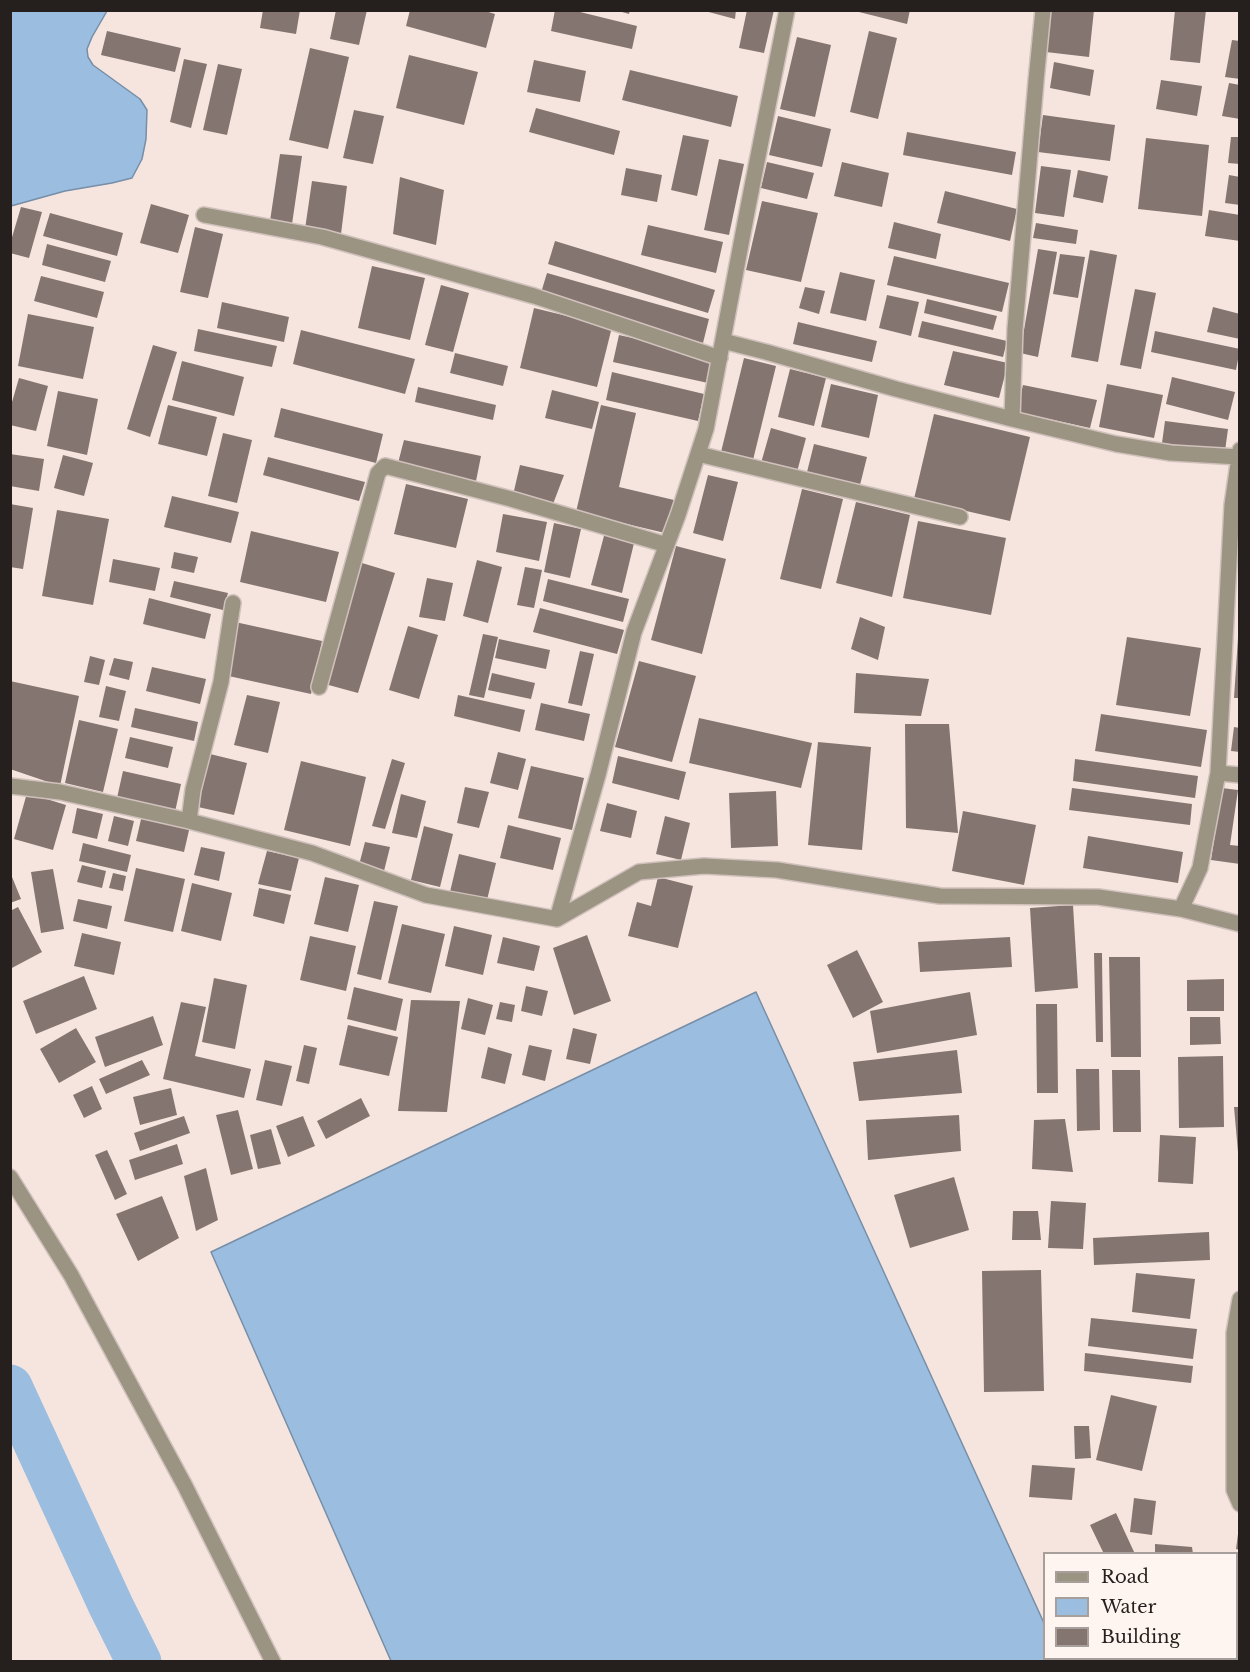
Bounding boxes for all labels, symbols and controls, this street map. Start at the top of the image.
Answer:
legend [1043,1552,1238,1660]
text: Road [1101,1566,1149,1588]
text: Water [1101,1596,1156,1618]
text: Building [1101,1626,1180,1648]

